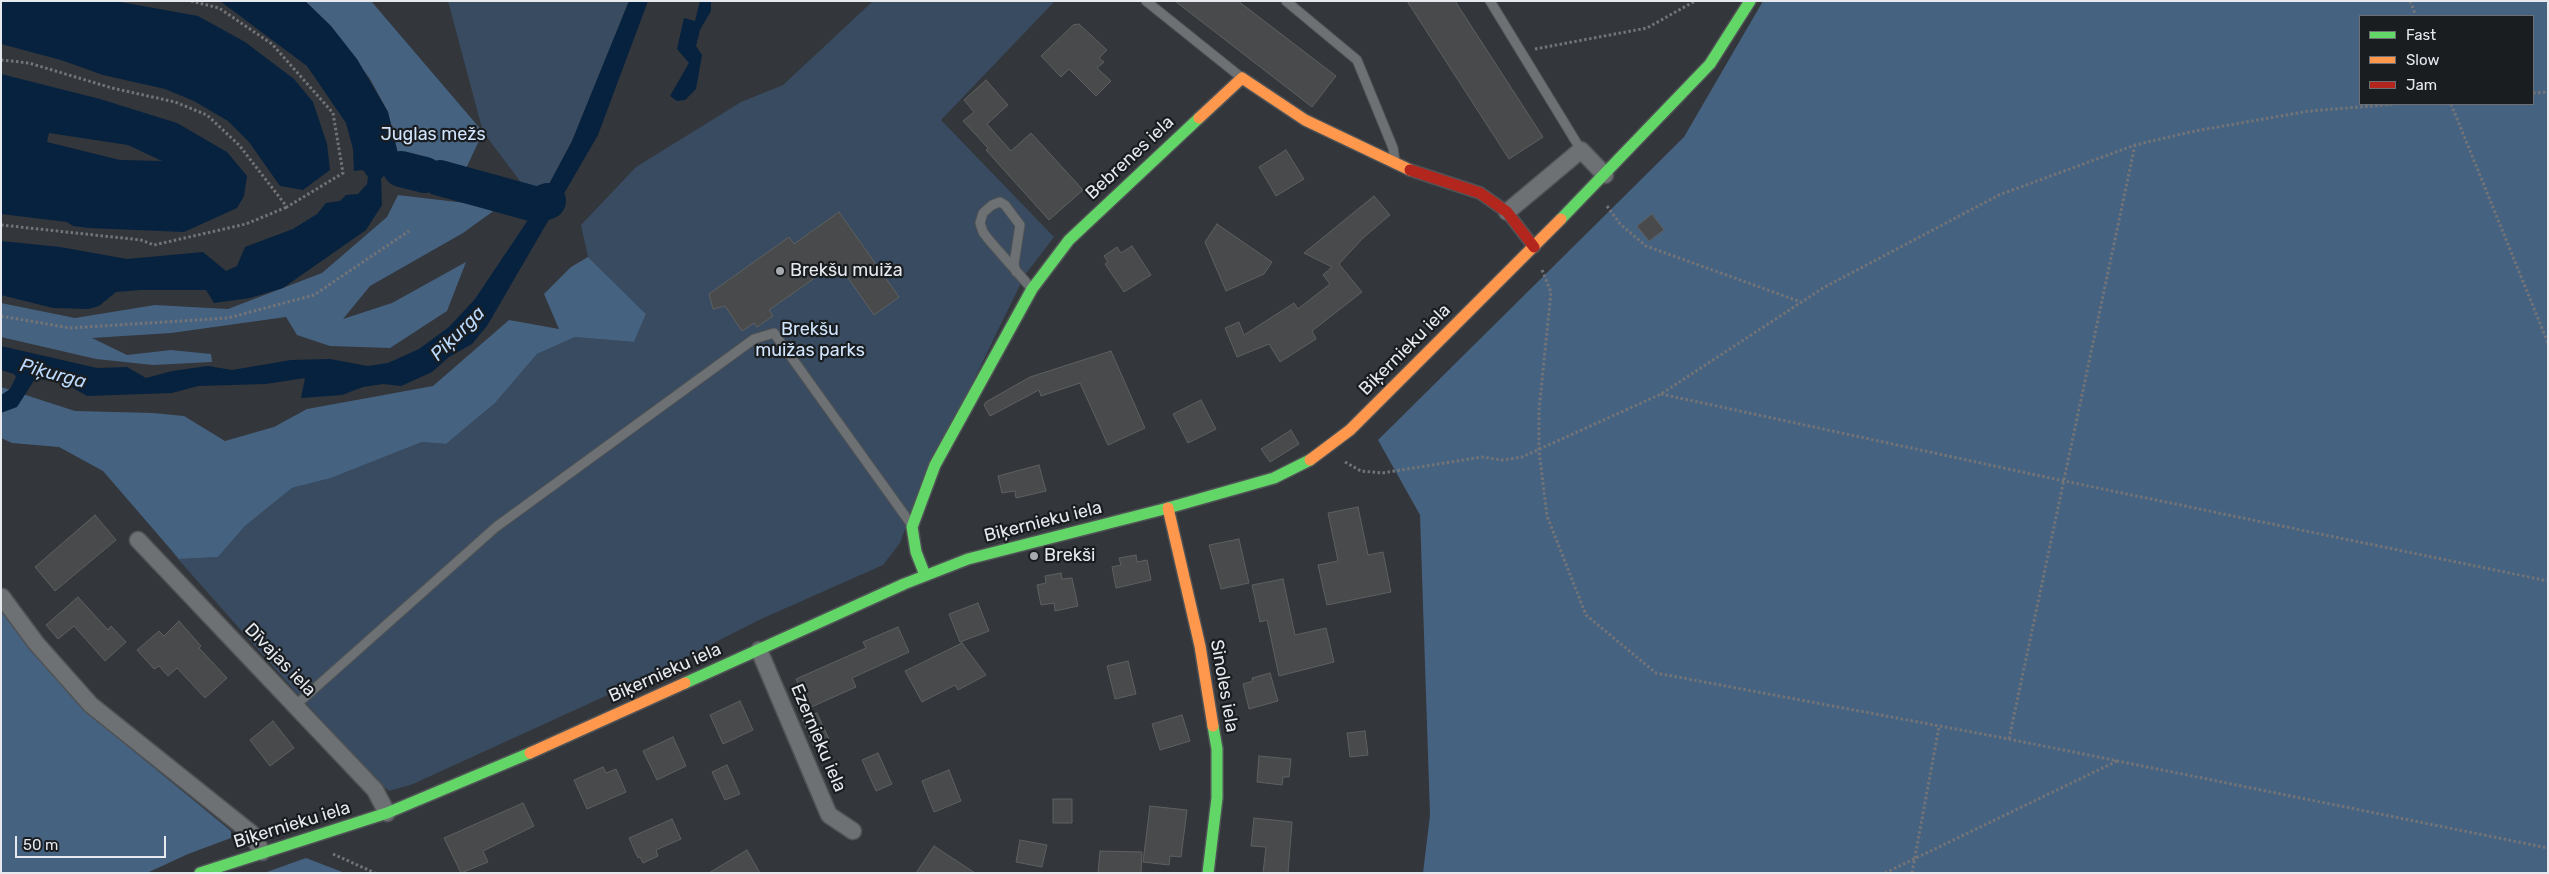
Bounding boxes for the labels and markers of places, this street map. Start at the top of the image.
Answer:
place label: Brekšu muiža [790,260,903,282]
marker: Brekšu muiža [774,265,786,277]
place label: Brekši [1044,545,1095,567]
marker: Brekši [1028,550,1040,562]

